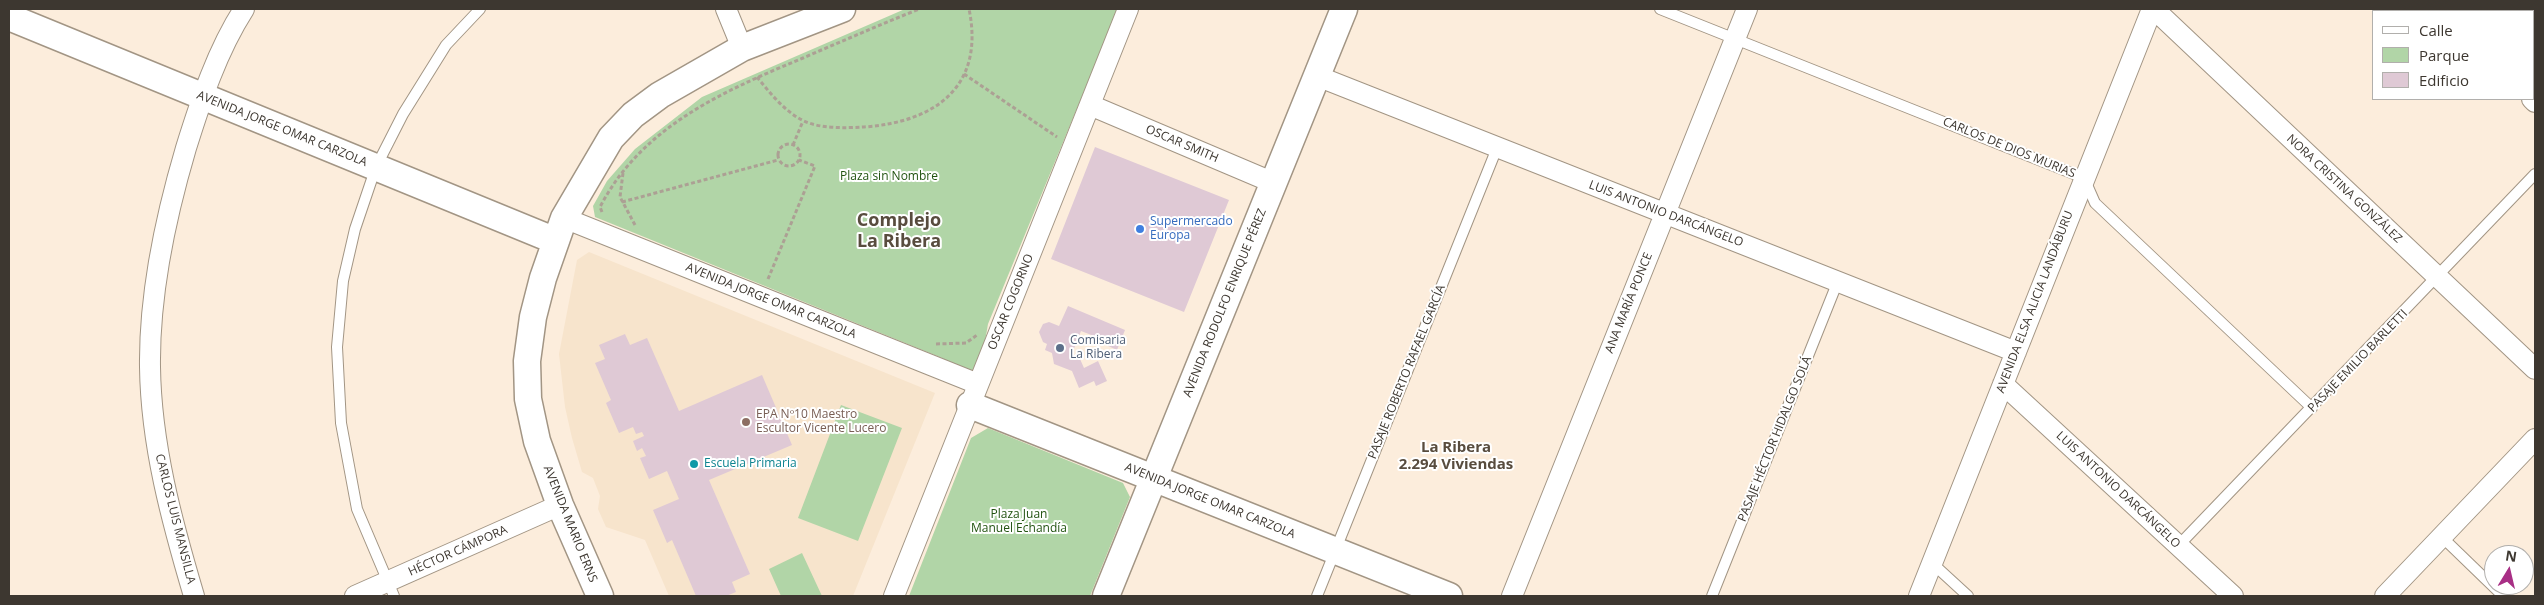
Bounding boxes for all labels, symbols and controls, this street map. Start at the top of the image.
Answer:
legend [2372,10,2534,100]
text: Calle [2419,20,2453,40]
text: Parque [2419,45,2469,65]
text: Edificio [2419,70,2469,90]
street label: AVENIDA JORGE OMAR CARZOLA [195,88,369,170]
street label: CARLOS DE DIOS MURIAS [1941,115,2077,181]
street label: OSCAR SMITH [1143,122,1221,166]
street label: NORA CRISTINA GONZÁLEZ [2283,132,2405,246]
park label: Plaza sin Nombre [840,170,938,184]
street label: LUIS ANTONIO DARCÁNGELO [1587,178,1745,250]
street label: AVENIDA RODOLFO ENRIQUE PÉREZ [1180,207,1270,399]
street label: AVENIDA ELSA ALICIA LANDÁBURU [1994,209,2076,395]
district label: Complejo La Ribera [857,210,941,252]
place label: Supermercado Europa [1150,215,1233,243]
marker: Supermercado Europa [1134,223,1146,235]
street label: ANA MARÍA PONCE [1602,251,1656,355]
street label: OSCAR COGORNO [985,252,1037,352]
street label: AVENIDA JORGE OMAR CARZOLA [684,260,858,342]
street label: PASAJE ROBERTO RAFAEL GARCÍA [1365,283,1449,461]
street label: PASAJE EMILIO BARLETTI [2305,307,2411,415]
place label: Comisaria La Ribera [1070,334,1126,362]
marker: Comisaria La Ribera [1054,342,1066,354]
street label: PASAJE HÉCTOR HIDALGO SOLÁ [1735,354,1815,524]
place label: EPA Nº10 Maestro Escultor Vicente Lucero [756,408,886,436]
marker: EPA Nº10 Maestro Escultor Vicente Lucero [740,416,752,428]
street label: LUIS ANTONIO DARCÁNGELO [2053,429,2183,551]
district label: La Ribera 2.294 Viviendas [1399,439,1513,474]
street label: CARLOS LUIS MANSILLA [152,453,198,585]
place label: Escuela Primaria [704,457,797,471]
marker: Escuela Primaria [688,458,700,470]
street label: AVENIDA JORGE OMAR CARZOLA [1123,460,1297,542]
street label: AVENIDA MARIO ERNS [540,464,600,584]
park label: Plaza Juan Manuel Echandía [971,508,1067,536]
street label: HÉCTOR CÁMPORA [406,523,510,579]
north arrow [2484,545,2534,595]
text: N [2504,545,2518,566]

